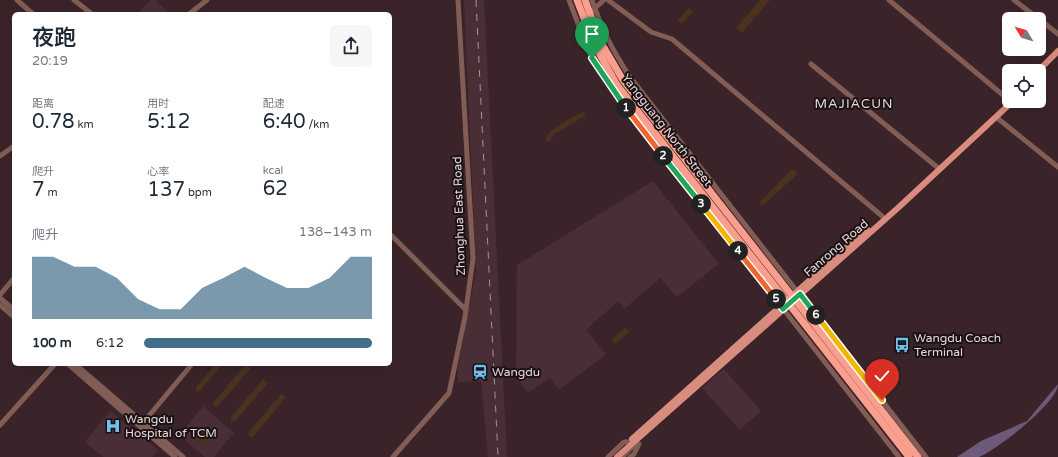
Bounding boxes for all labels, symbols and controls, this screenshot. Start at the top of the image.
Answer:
north arrow [1002,12,1046,56]
map controls [1002,12,1046,108]
pin [575,17,609,58]
icon: arrive [581,23,603,45]
text: 夜跑 [32,25,76,51]
button: share [330,25,372,67]
text: 20:19 [32,53,68,69]
button: locate [1002,64,1046,108]
street label: Yangguang North Street [619,71,715,189]
district label: MAJIACUN [815,96,893,112]
text: 距离 [32,97,54,110]
text: 用时 [147,97,169,110]
text: 配速 [263,97,285,110]
pin: 1 [616,98,636,118]
text: 1 [623,101,629,114]
text: 0.78 [32,110,75,134]
text: 5:12 [147,110,190,134]
text: 6:40 [263,110,306,134]
text: km [75,118,94,131]
text: /km [306,118,329,131]
pin: 2 [653,146,673,166]
text: 2 [660,149,666,162]
street label: Zhonghua East Road [450,156,468,276]
text: kcal [263,164,283,177]
text: 爬升 [32,165,54,178]
text: 心率 [147,165,169,178]
text: 62 [263,177,288,201]
text: 7 [32,178,45,202]
text: 137 [147,178,185,202]
text: m [45,186,58,199]
text: bpm [185,186,212,199]
pin: 3 [691,194,711,214]
text: 3 [698,197,704,210]
street label: Fanrong Road [801,216,871,280]
text: 138–143 m [299,224,372,240]
text: 爬升 [32,227,58,243]
pin: 4 [728,241,748,261]
text: 4 [735,244,741,257]
pin: 5 [766,289,786,309]
text: 5 [773,292,779,305]
pin: 6 [806,305,826,325]
text: 6 [813,308,819,321]
place label: Wangdu Coach Terminal [914,331,1001,359]
text: 100 m [32,335,72,351]
text: 6:12 [96,335,124,351]
bus stop icon: Wangdu Coach Terminal [893,336,911,354]
pin [865,359,899,400]
station icon: Wangdu [471,363,489,381]
place label: Wangdu [492,365,540,379]
icon: check [871,365,893,387]
place label: Wangdu Hospital of TCM [125,412,217,440]
hospital icon: Wangdu Hospital of TCM [104,417,122,435]

